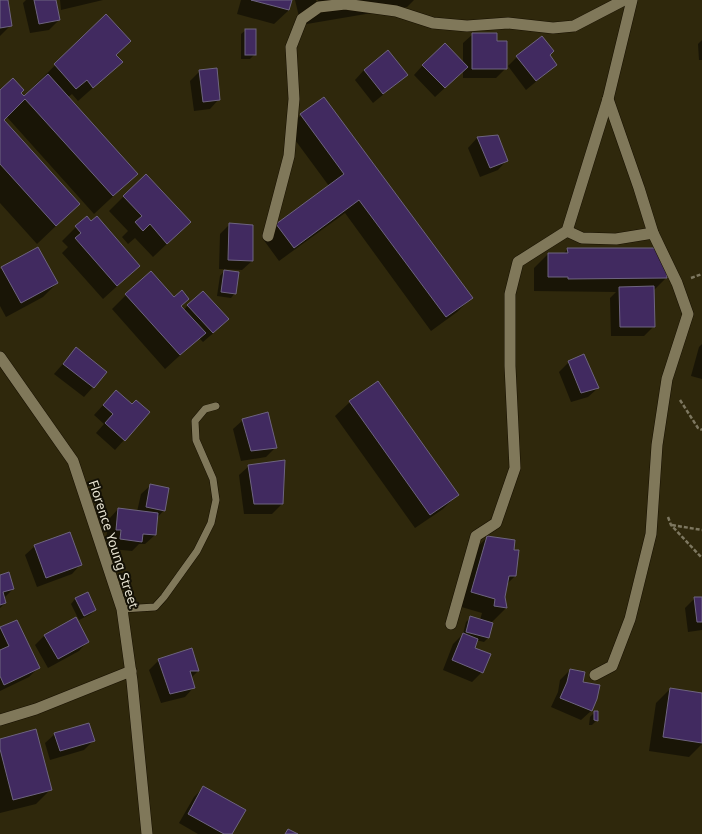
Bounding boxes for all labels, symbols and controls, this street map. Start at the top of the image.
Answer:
street label: Florence Young Street [85,478,143,611]

